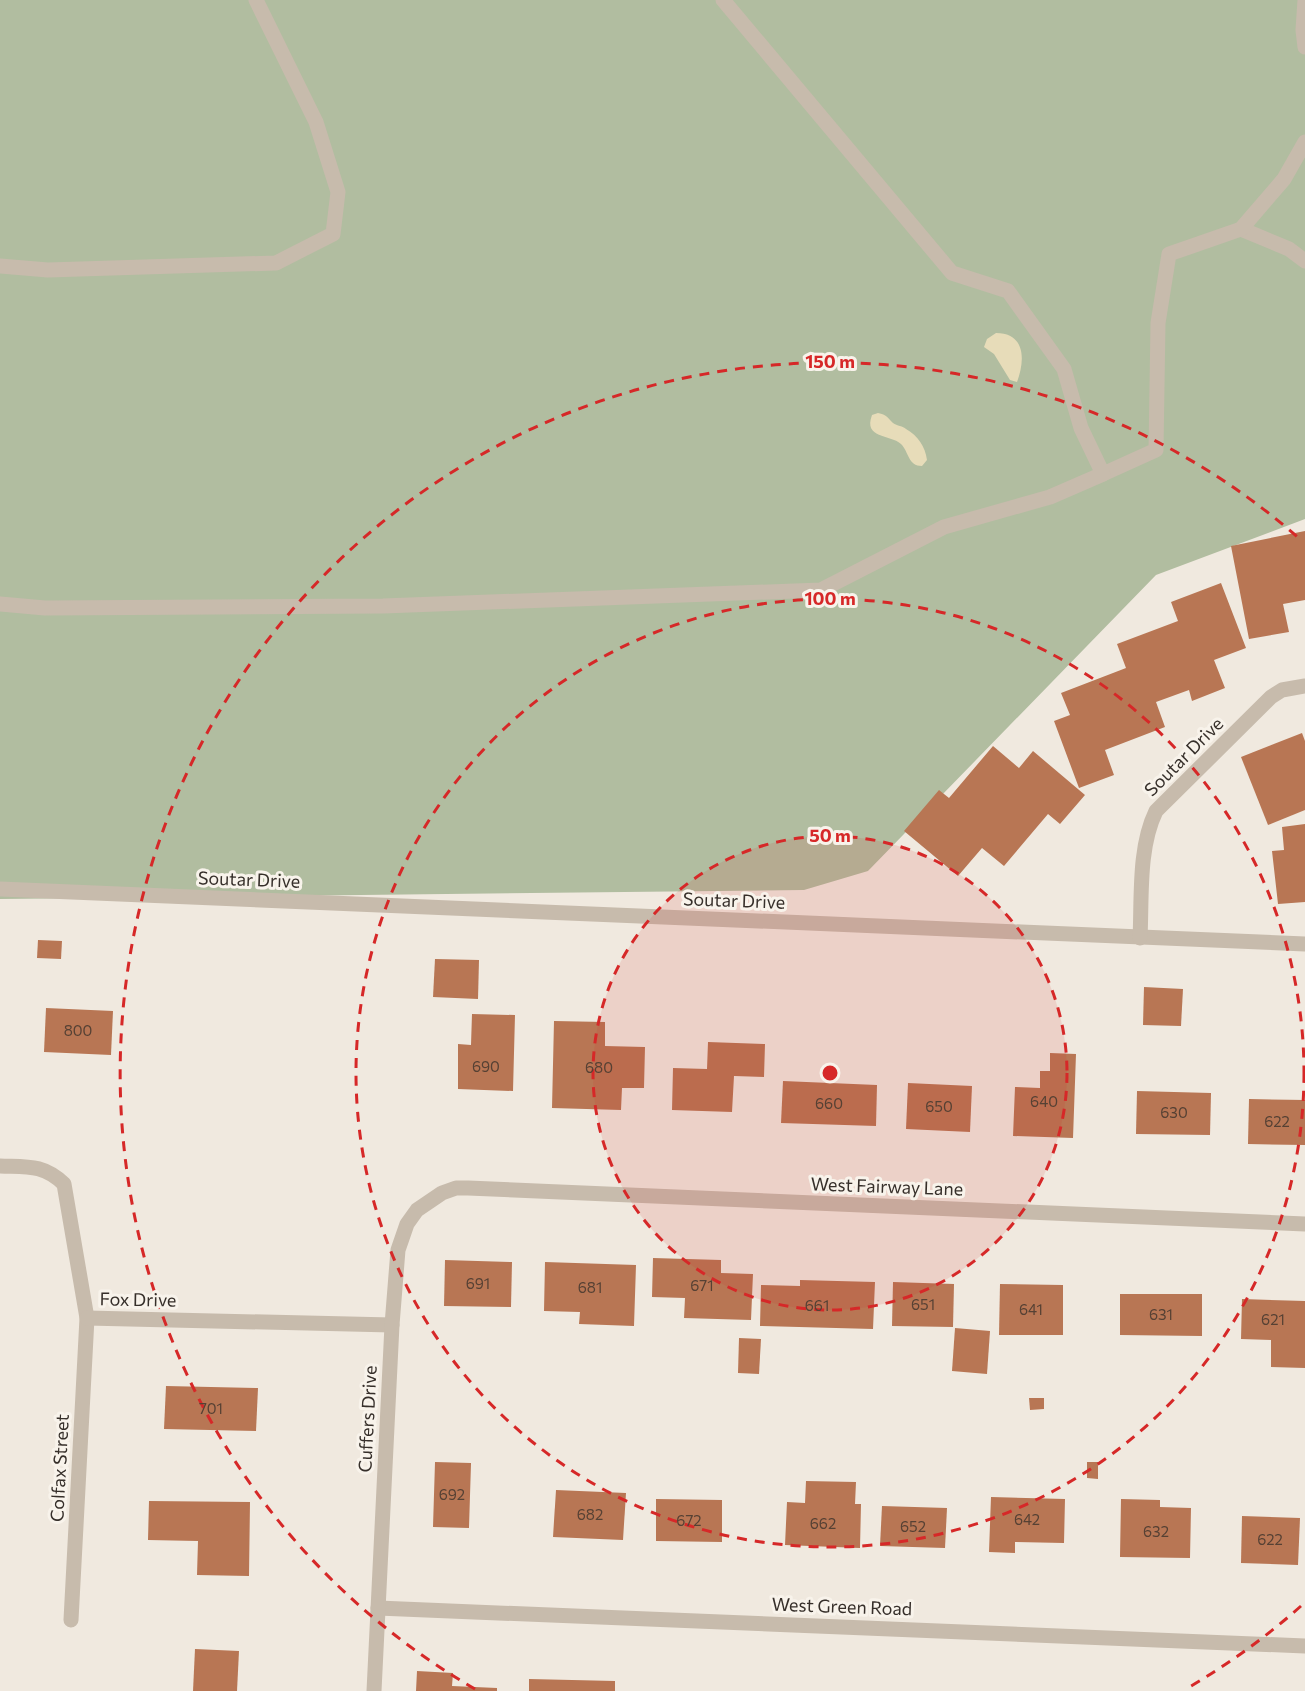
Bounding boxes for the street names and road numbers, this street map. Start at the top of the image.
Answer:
street label: Soutar Drive [1139,712,1227,800]
street label: Soutar Drive [198,866,301,892]
street label: Soutar Drive [683,887,786,913]
street label: West Fairway Lane [810,1172,964,1200]
street label: Fox Drive [99,1287,177,1311]
street label: Cuffers Drive [353,1365,381,1473]
street label: Colfax Street [45,1413,73,1522]
street label: West Green Road [771,1593,913,1619]

